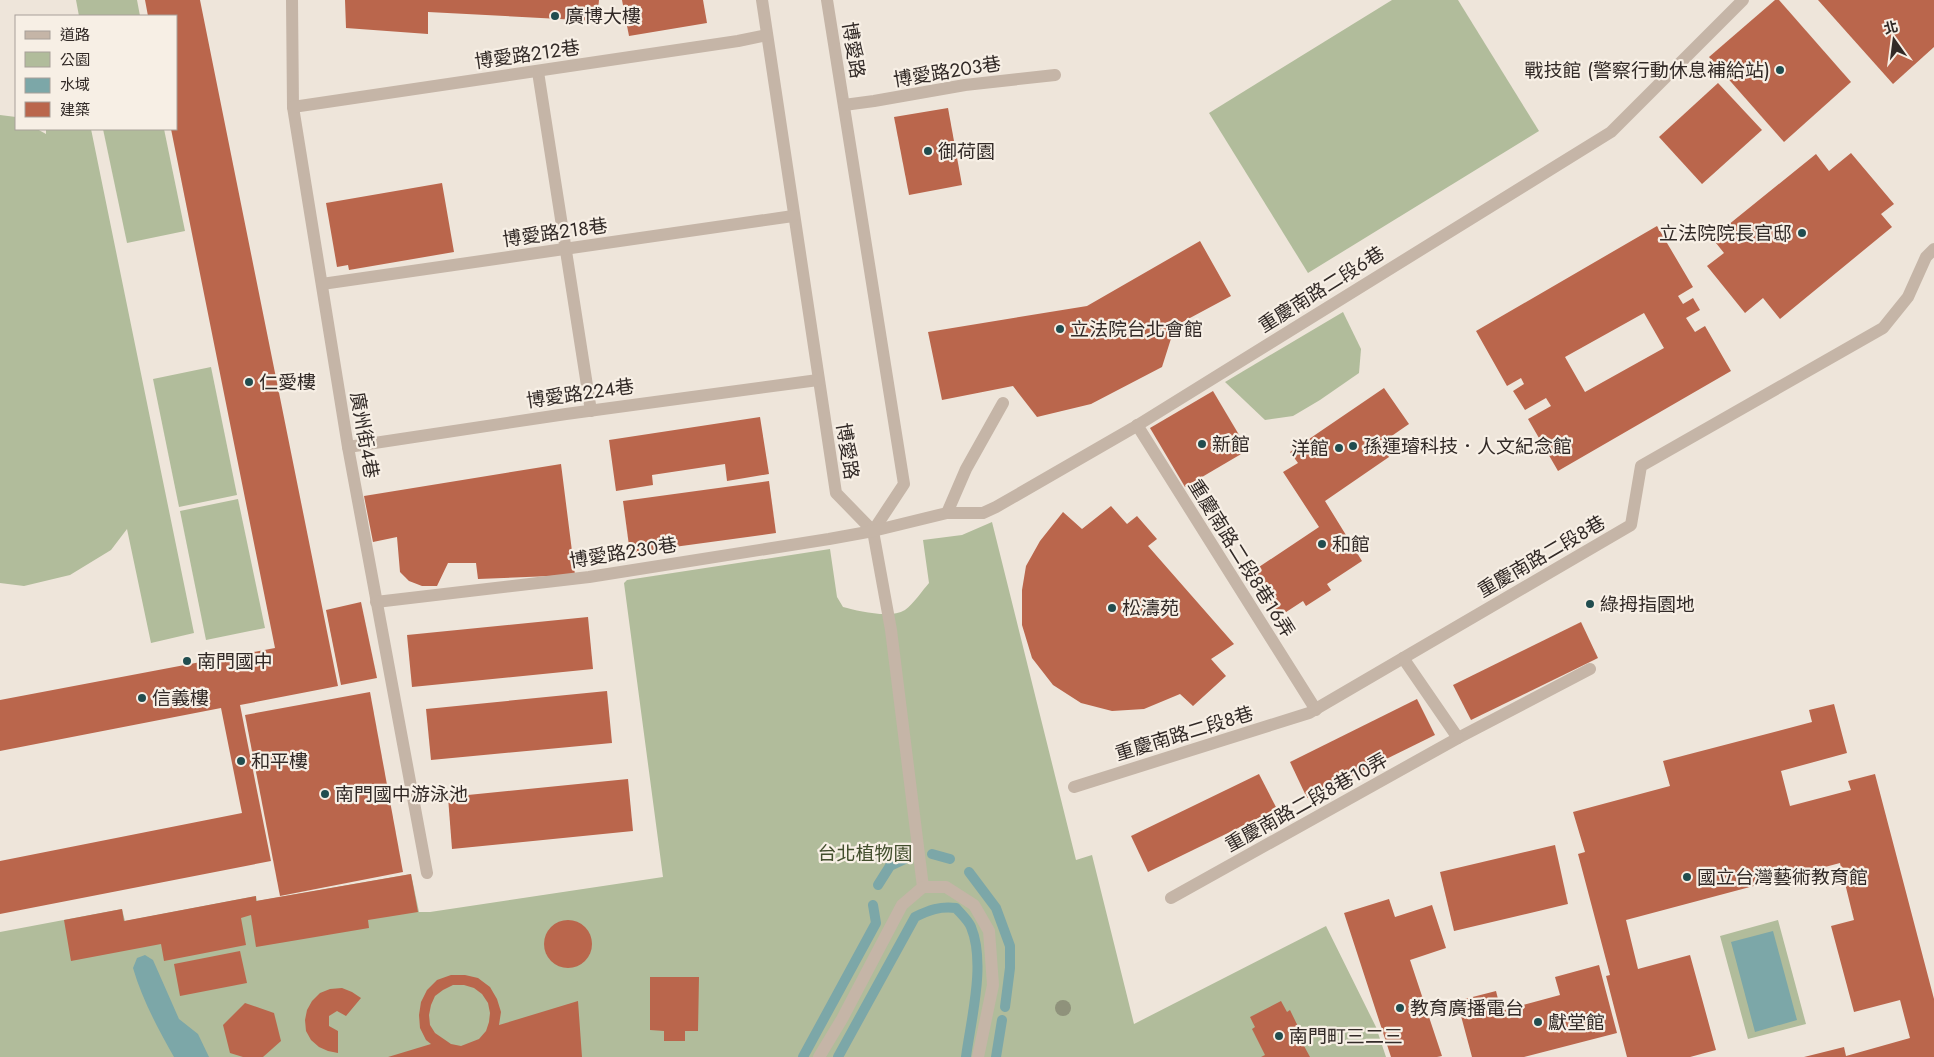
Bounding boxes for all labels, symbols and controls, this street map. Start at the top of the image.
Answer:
place label: 廣博大樓 [565,3,641,30]
marker: 廣博大樓 [549,10,561,22]
legend [15,15,178,130]
north arrow [1869,15,1919,65]
text: 北 [1882,16,1900,39]
street label: 博愛路 [836,20,871,80]
text: 道路 [60,24,90,46]
street label: 博愛路212巷 [473,34,582,75]
text: 公園 [60,49,90,71]
street label: 博愛路203巷 [891,50,1003,93]
place label: 戰技館 (警察行動休息補給站) [1525,57,1770,84]
marker: 戰技館 (警察行動休息補給站) [1774,64,1786,76]
text: 水域 [60,74,90,96]
text: 建築 [60,99,90,121]
place label: 御荷園 [938,138,995,165]
marker: 御荷園 [922,145,934,157]
street label: 博愛路218巷 [501,212,609,253]
place label: 立法院院長官邸 [1659,220,1792,247]
marker: 立法院院長官邸 [1796,227,1808,239]
street label: 重慶南路二段6巷 [1253,240,1389,339]
place label: 立法院台北會館 [1070,316,1203,343]
marker: 立法院台北會館 [1054,323,1066,335]
place label: 仁愛樓 [259,369,316,396]
street label: 博愛路224巷 [524,373,636,414]
marker: 仁愛樓 [243,376,255,388]
street label: 廣州街4巷 [344,390,385,480]
street label: 博愛路 [830,421,865,481]
place label: 新館 [1212,431,1250,458]
place label: 孫運璿科技．人文紀念館 [1363,433,1572,460]
place label: 洋館 [1291,435,1329,462]
marker: 新館 [1196,438,1208,450]
marker: 孫運璿科技．人文紀念館 [1347,440,1359,452]
marker: 洋館 [1333,442,1345,454]
street label: 重慶南路二段8巷16弄 [1182,474,1301,643]
street label: 重慶南路二段8巷 [1472,509,1610,604]
street label: 博愛路230巷 [567,531,679,574]
place label: 和館 [1332,531,1370,558]
marker: 和館 [1316,538,1328,550]
place label: 綠拇指園地 [1600,591,1695,618]
place label: 松濤苑 [1122,595,1179,622]
marker: 綠拇指園地 [1584,598,1596,610]
marker: 松濤苑 [1106,602,1118,614]
place label: 南門國中 [197,648,273,675]
marker: 南門國中 [181,655,193,667]
place label: 信義樓 [152,685,209,712]
marker: 信義樓 [136,692,148,704]
street label: 重慶南路二段8巷 [1112,700,1257,767]
street label: 重慶南路二段8巷10弄 [1220,746,1393,858]
place label: 和平樓 [251,748,308,775]
marker: 和平樓 [235,755,247,767]
place label: 南門國中游泳池 [335,781,468,808]
marker: 南門國中游泳池 [319,788,331,800]
park label: 台北植物園 [817,840,913,867]
place label: 國立台灣藝術教育館 [1697,864,1868,891]
marker: 國立台灣藝術教育館 [1681,871,1693,883]
place label: 教育廣播電台 [1410,995,1524,1022]
marker: 教育廣播電台 [1394,1002,1406,1014]
place label: 獻堂館 [1548,1009,1605,1036]
marker: 獻堂館 [1532,1016,1544,1028]
place label: 南門町三二三 [1289,1023,1403,1050]
marker: 南門町三二三 [1273,1030,1285,1042]

